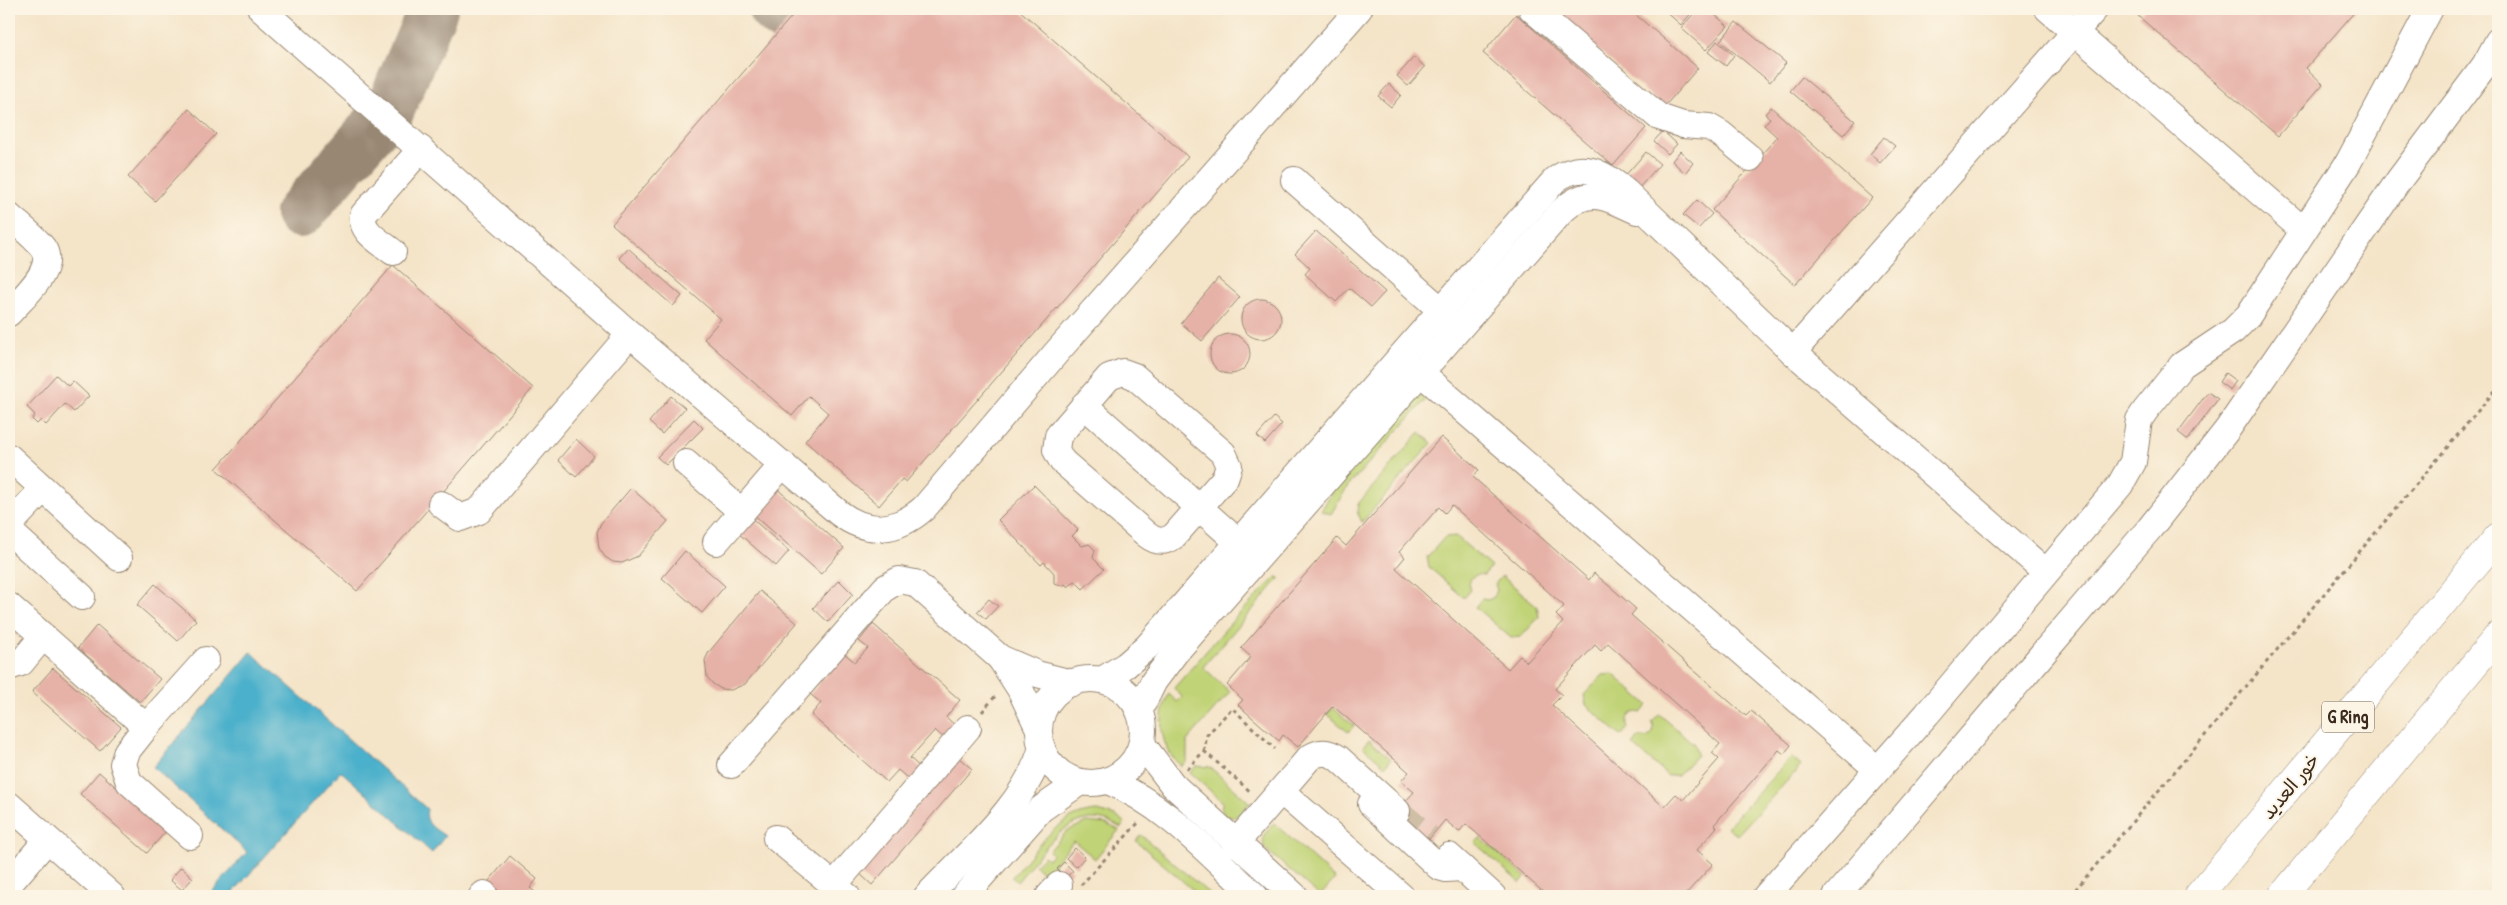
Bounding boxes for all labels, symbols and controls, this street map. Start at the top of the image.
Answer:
road number: G Ring [2322,702,2374,732]
street label: خور العديد [2255,747,2325,825]

